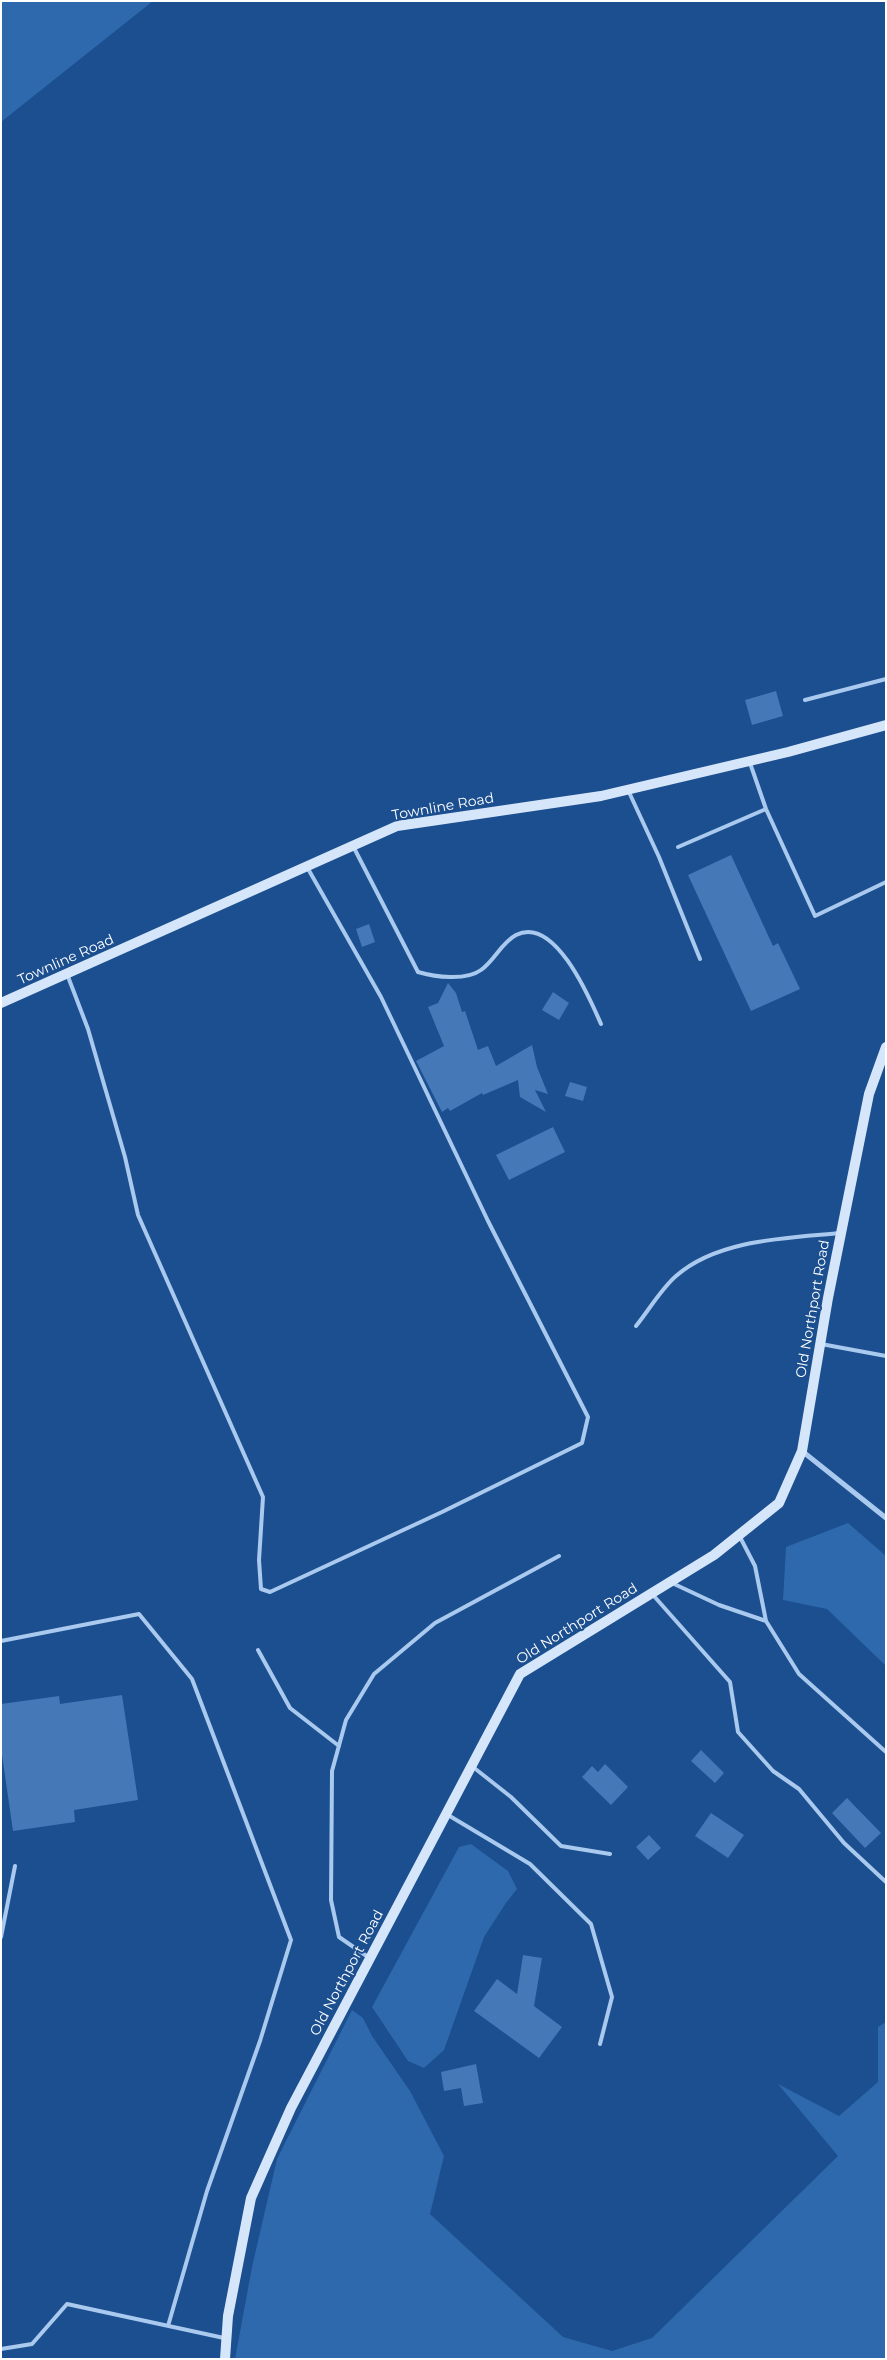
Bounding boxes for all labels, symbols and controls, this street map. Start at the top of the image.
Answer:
street label: Townline Road [391,790,495,824]
street label: Townline Road [15,931,117,989]
street label: Old Northport Road [793,1239,833,1379]
street label: Old Northport Road [513,1580,641,1668]
street label: Old Northport Road [307,1907,387,2039]

